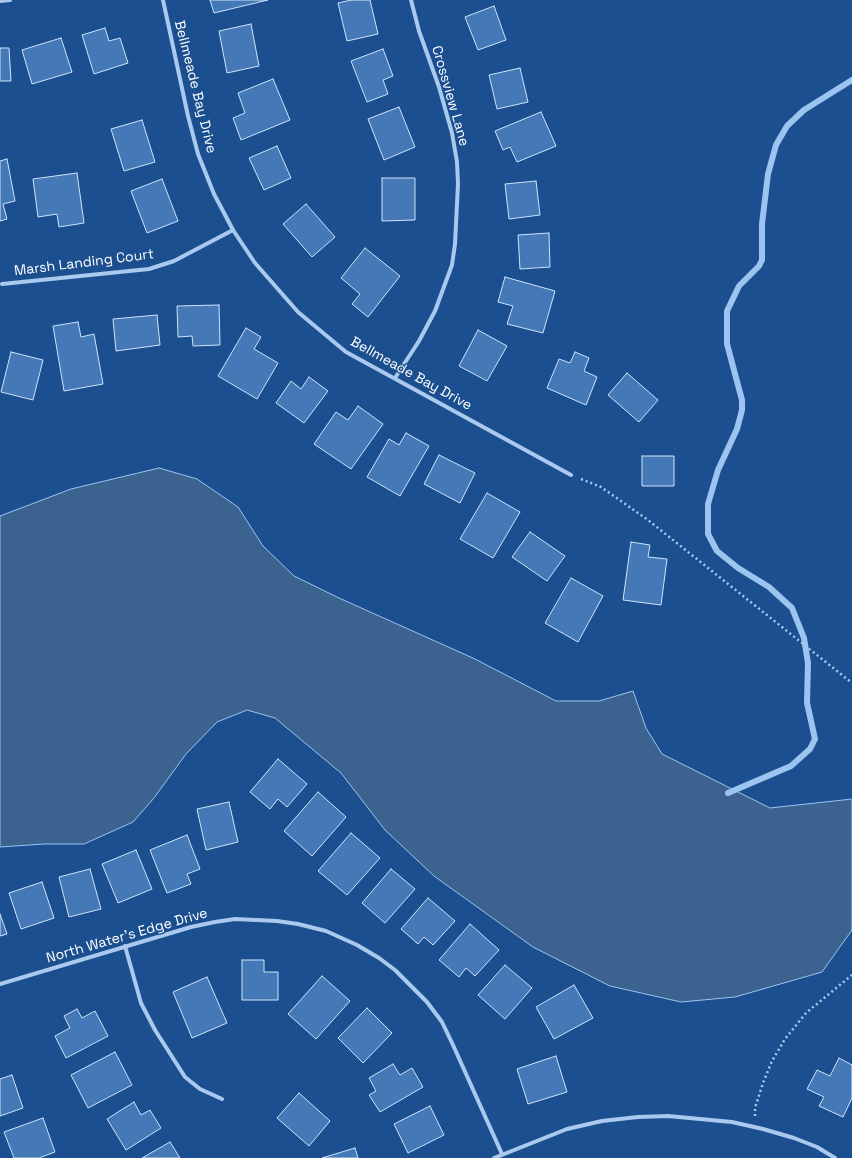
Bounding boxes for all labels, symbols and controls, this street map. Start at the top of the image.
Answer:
street label: Bellmeade Bay Drive [170,19,220,155]
street label: Crossview Lane [428,44,472,148]
street label: Marsh Landing Court [13,246,155,280]
street label: Bellmeade Bay Drive [347,334,475,414]
street label: North Water's Edge Drive [44,905,210,967]

